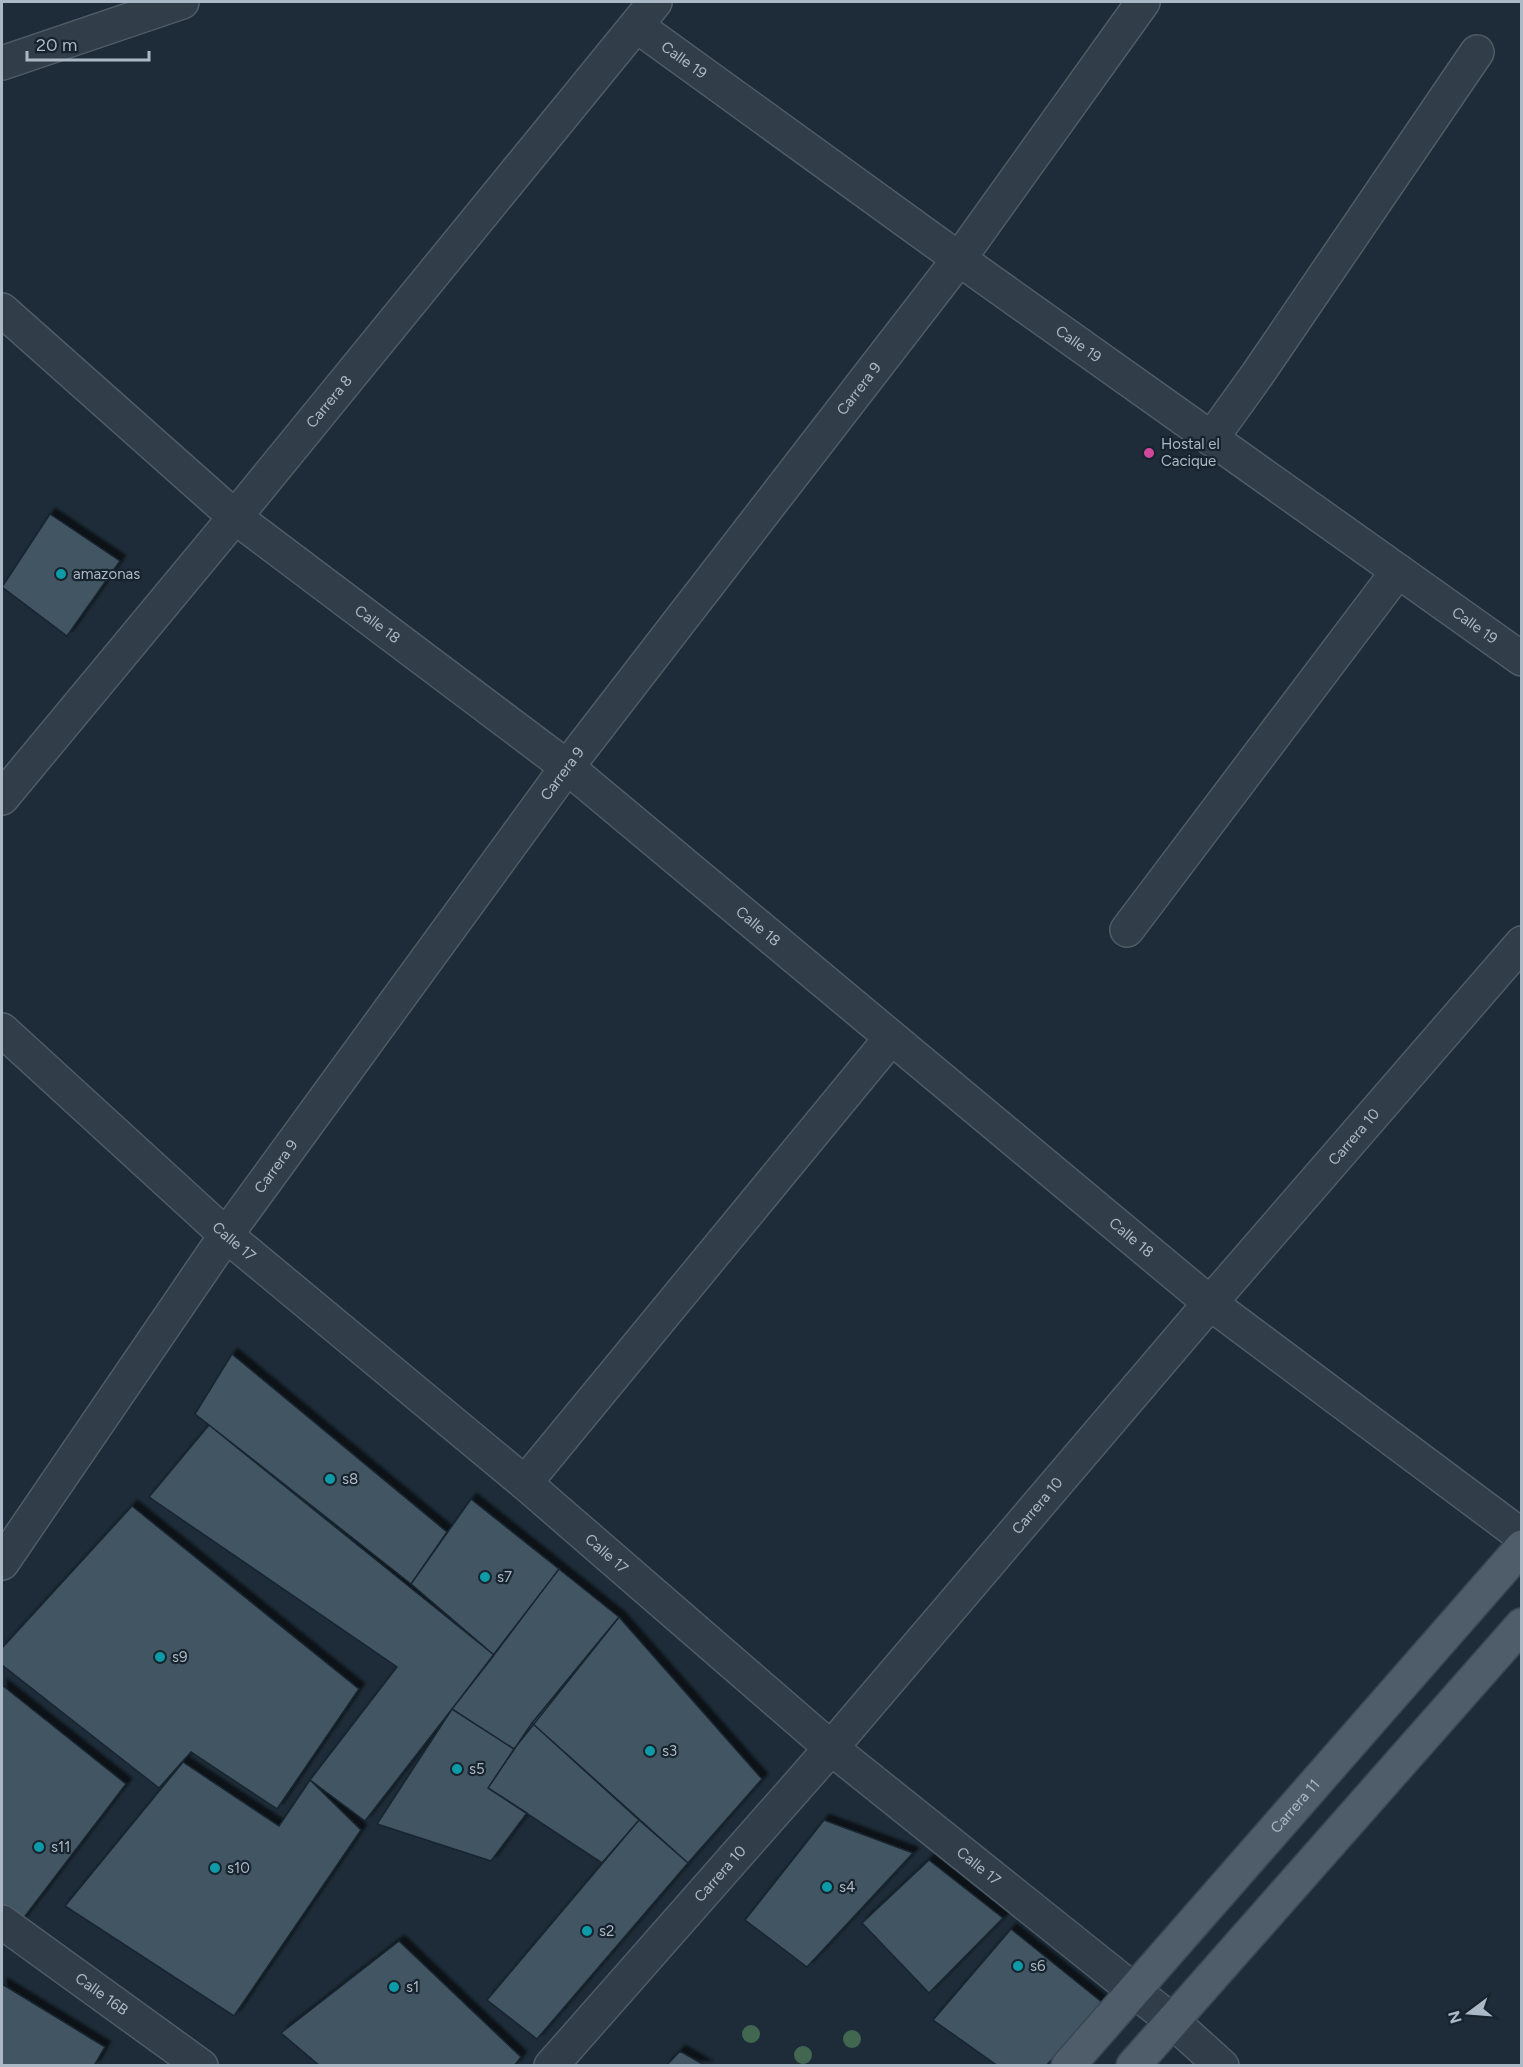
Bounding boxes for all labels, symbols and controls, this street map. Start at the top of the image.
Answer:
scale bar [27,24,148,62]
text: 20 m [36,34,77,56]
street label: Calle 19 [658,38,710,82]
street label: Calle 19 [1052,322,1105,366]
street label: Carrera 9 [833,359,885,419]
street label: Carrera 8 [302,372,356,431]
place label: Hostal el Cacique [1161,435,1220,470]
marker: Hostal el Cacique [1142,446,1156,460]
place label: amazonas [73,565,140,583]
marker: amazonas [54,567,68,581]
street label: Calle 18 [351,601,404,647]
street label: Calle 19 [1448,603,1501,648]
street label: Carrera 9 [537,744,588,804]
street label: Calle 18 [732,903,784,950]
street label: Carrera 10 [1325,1105,1383,1169]
street label: Carrera 9 [250,1136,301,1197]
street label: Calle 18 [1105,1214,1157,1261]
street label: Calle 17 [209,1218,259,1265]
place label: s8 [342,1470,358,1488]
marker: s8 [323,1472,337,1486]
street label: Carrera 10 [1008,1474,1067,1538]
street label: Calle 17 [581,1530,632,1577]
place label: s7 [497,1568,512,1586]
marker: s7 [478,1570,492,1584]
place label: s9 [172,1648,187,1666]
marker: s9 [153,1650,167,1664]
place label: s3 [662,1742,677,1760]
marker: s3 [643,1744,657,1758]
place label: s5 [469,1760,485,1778]
marker: s5 [450,1762,464,1776]
street label: Carrera 11 [1267,1776,1324,1837]
place label: s11 [51,1838,70,1856]
marker: s11 [32,1840,46,1854]
street label: Carrera 10 [691,1842,750,1906]
street label: Calle 17 [953,1843,1004,1889]
place label: s10 [227,1859,250,1877]
marker: s10 [208,1861,222,1875]
place label: s4 [839,1878,855,1896]
marker: s4 [820,1880,834,1894]
place label: s2 [599,1922,614,1940]
marker: s2 [580,1924,594,1938]
place label: s6 [1030,1957,1046,1975]
marker: s6 [1011,1959,1025,1973]
street label: Calle 16B [72,1969,132,2019]
place label: s1 [406,1978,419,1996]
marker: s1 [387,1980,401,1994]
north arrow [1439,1983,1499,2043]
text: N [1444,2008,1466,2026]

